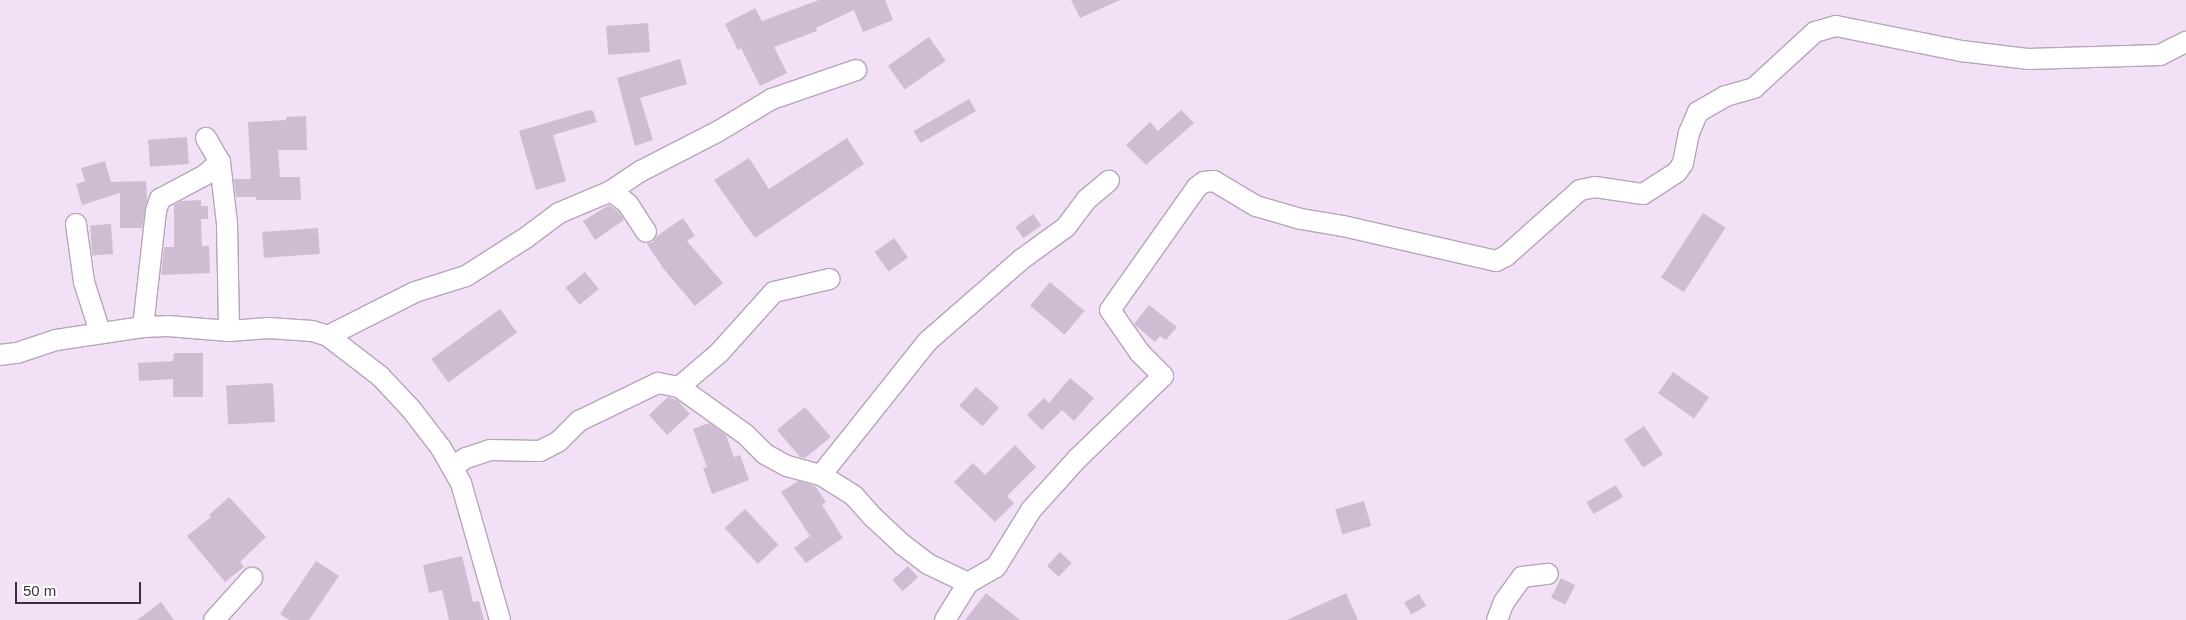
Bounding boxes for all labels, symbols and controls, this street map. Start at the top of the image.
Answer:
scale bar [18,572,144,604]
text: 50 m [23,582,56,599]

